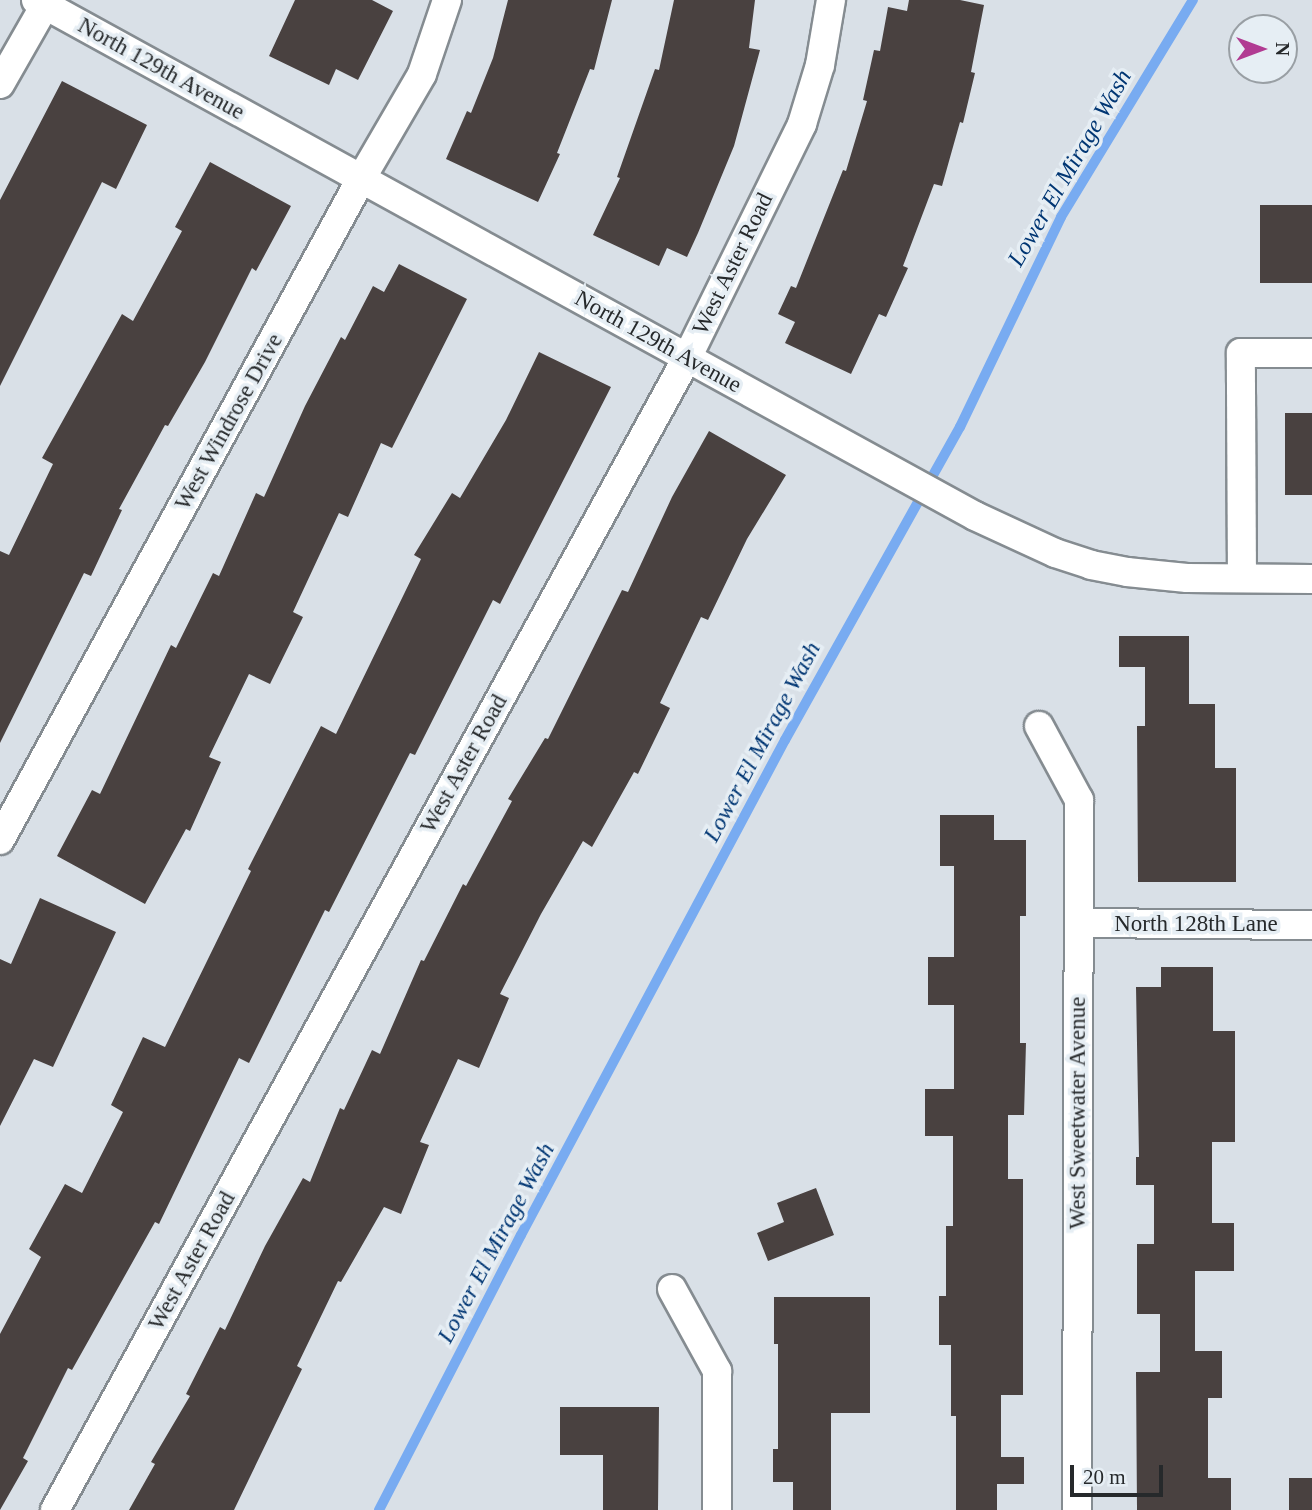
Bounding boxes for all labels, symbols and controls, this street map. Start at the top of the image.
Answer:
street label: North 129th Avenue [72,12,250,126]
north arrow [1228,14,1298,84]
text: N [1272,42,1293,56]
water label: Lower El Mirage Wash [1002,64,1138,272]
street label: West Aster Road [687,188,779,340]
street label: North 129th Avenue [569,285,747,399]
street label: West Windrose Drive [169,329,289,515]
water label: Lower El Mirage Wash [697,637,827,847]
street label: West Aster Road [414,689,514,839]
street label: North 128th Lane [1114,910,1278,938]
street label: West Sweetwater Avenue [1064,996,1092,1230]
water label: Lower El Mirage Wash [431,1138,561,1348]
street label: West Aster Road [142,1186,242,1336]
scale bar [1074,1450,1167,1494]
text: 20 m [1083,1465,1126,1489]

